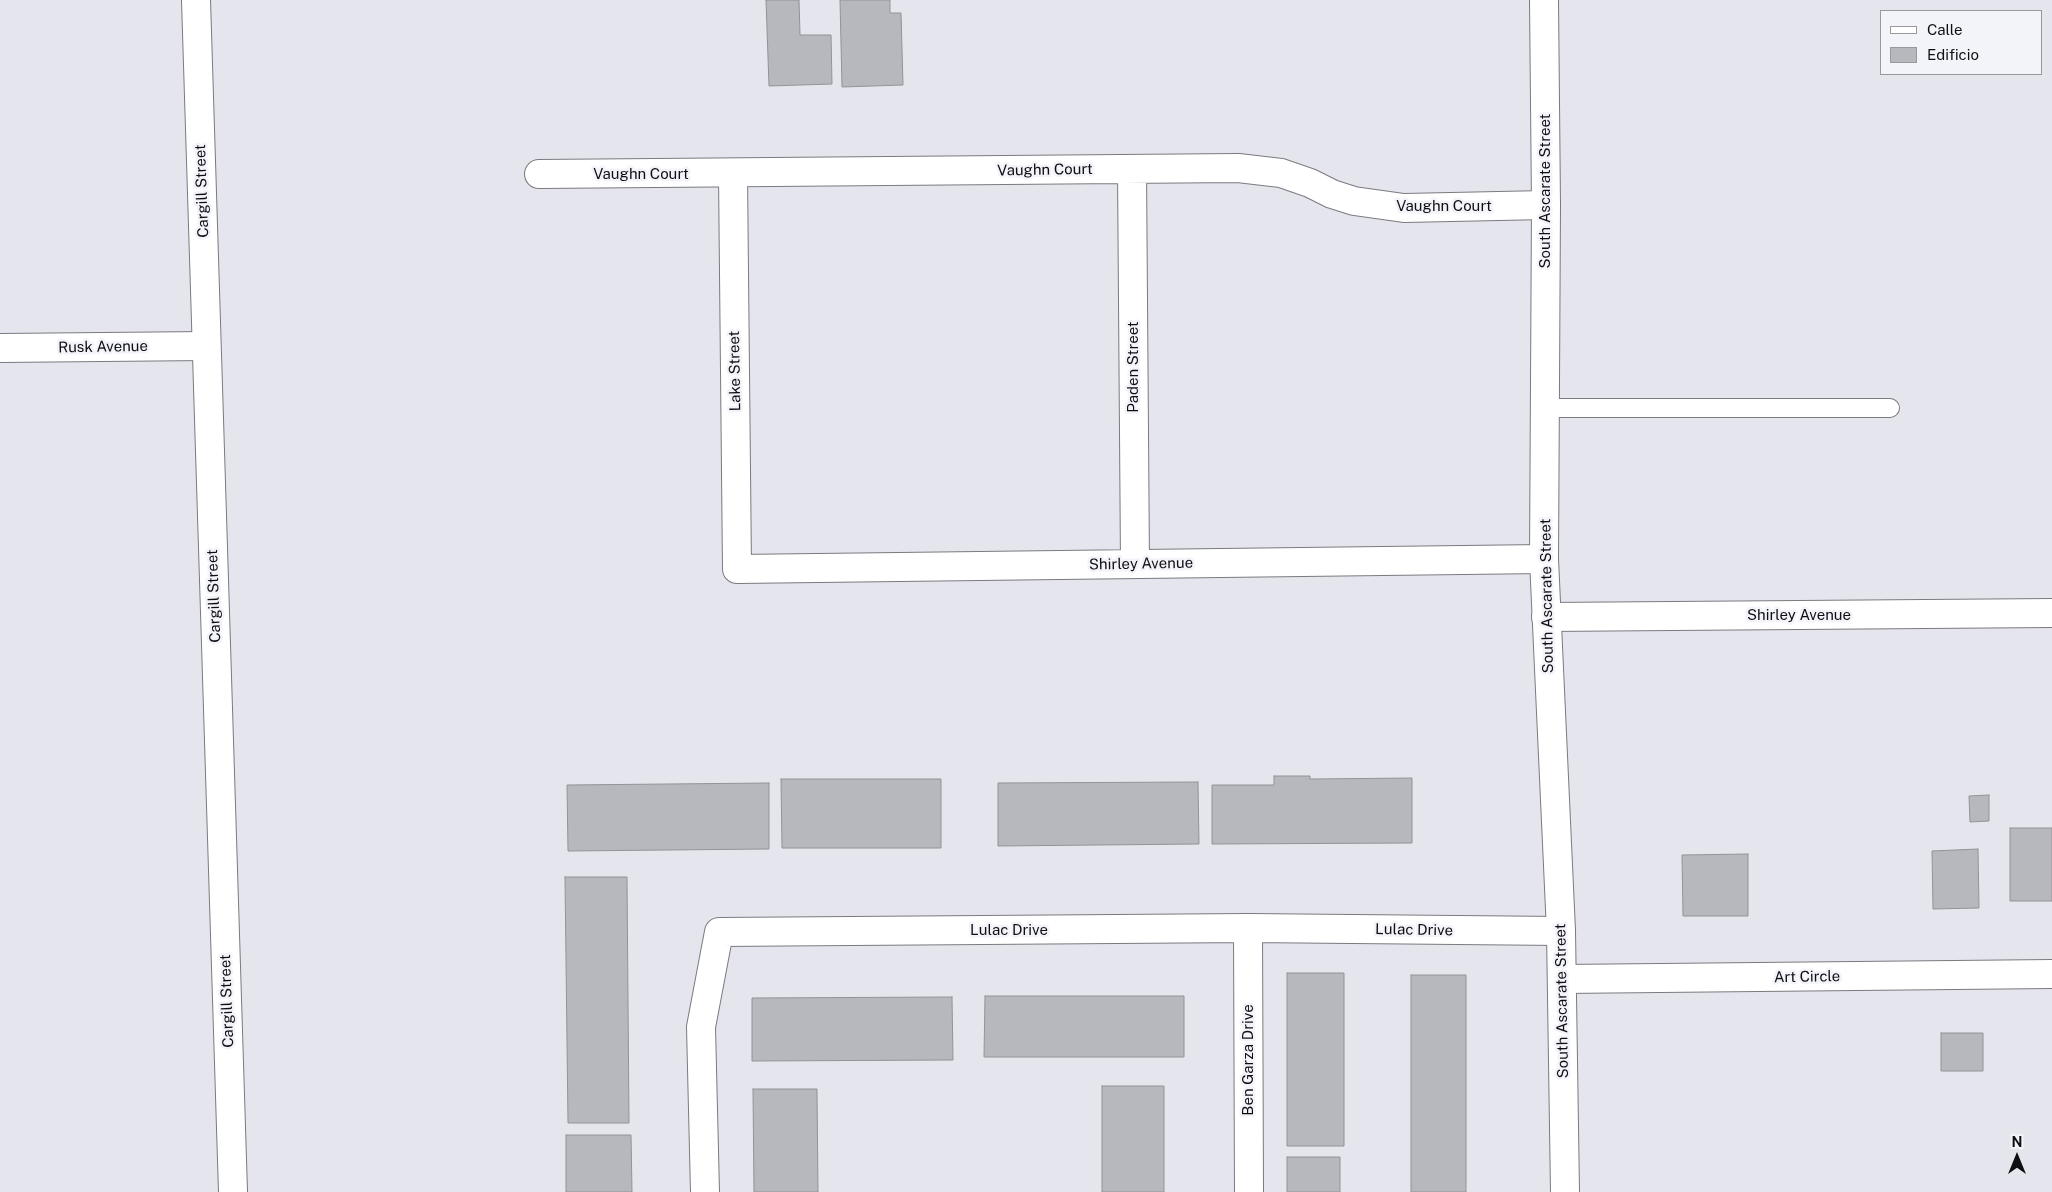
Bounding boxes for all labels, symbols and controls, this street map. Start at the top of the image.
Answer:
legend [1880,10,2042,75]
text: Calle [1927,21,1963,38]
text: Edificio [1927,46,1979,63]
street label: South Ascarate Street [1536,114,1554,268]
street label: Cargill Street [191,144,213,238]
street label: Vaughn Court [997,160,1093,180]
street label: Vaughn Court [593,165,689,183]
street label: Vaughn Court [1396,197,1492,215]
street label: Paden Street [1124,321,1142,413]
street label: Lake Street [725,330,745,412]
street label: Rusk Avenue [58,337,148,357]
street label: South Ascarate Street [1537,518,1557,674]
street label: Cargill Street [203,549,225,643]
street label: Shirley Avenue [1089,554,1193,574]
street label: Shirley Avenue [1747,606,1851,624]
street label: Lulac Drive [1375,920,1453,940]
street label: Lulac Drive [970,921,1048,939]
street label: South Ascarate Street [1552,923,1572,1079]
street label: Cargill Street [216,954,238,1048]
street label: Art Circle [1774,967,1840,987]
street label: Ben Garza Drive [1239,1004,1257,1116]
north arrow [1992,1132,2042,1182]
text: N [2012,1134,2022,1150]

